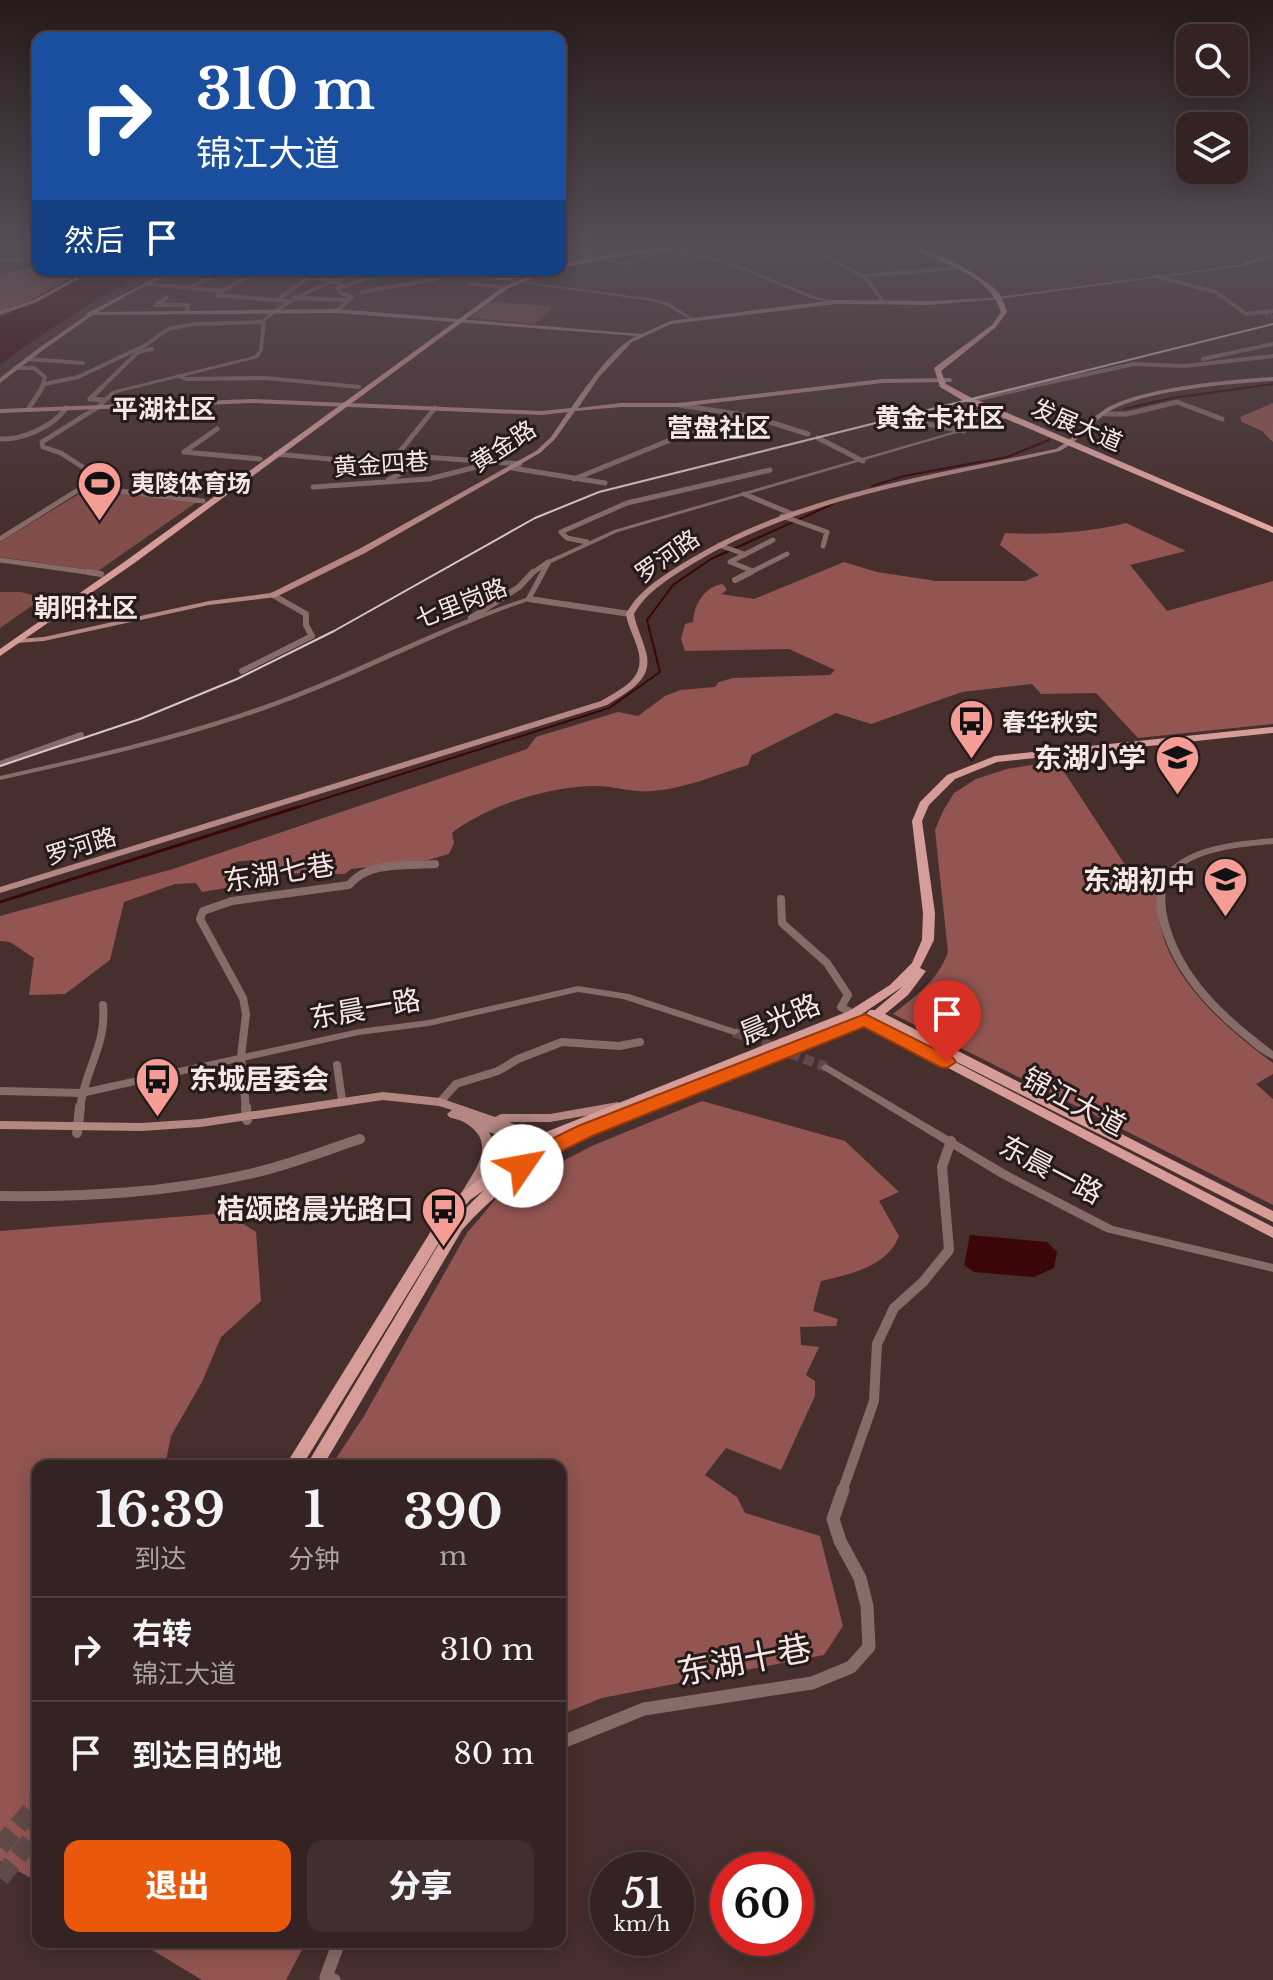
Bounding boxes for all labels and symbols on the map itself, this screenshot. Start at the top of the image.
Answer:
district label: 平湖社区 [112,393,216,425]
street label: 发展大道 [1027,393,1127,457]
district label: 黄金卡社区 [875,402,1005,434]
district label: 营盘社区 [667,412,771,444]
street label: 黄金路 [465,414,541,478]
street label: 黄金四巷 [332,446,430,482]
sports icon: 夷陵体育场 [76,459,124,522]
place label: 夷陵体育场 [131,469,251,498]
street label: 罗河路 [629,523,705,589]
street label: 七里岗路 [411,572,511,634]
district label: 朝阳社区 [34,592,138,624]
bus stop icon: 春华秋实 [947,698,995,761]
place label: 春华秋实 [1002,708,1098,737]
school or university icon: 东湖小学 [1153,734,1201,797]
place label: 东湖小学 [1034,741,1146,776]
street label: 罗河路 [42,822,120,870]
street label: 东湖七巷 [221,847,337,899]
school or university icon: 东湖初中 [1202,856,1250,919]
place label: 东湖初中 [1083,863,1195,898]
pin [913,980,981,1062]
street label: 东晨一路 [307,982,423,1036]
street label: 晨光路 [734,986,826,1052]
bus stop icon: 东城居委会 [134,1055,182,1118]
street label: 锦江大道 [1016,1060,1132,1144]
place label: 东城居委会 [189,1062,329,1097]
position arrow [480,1124,564,1208]
street label: 东晨一路 [993,1128,1109,1212]
bus stop icon: 桔颂路晨光路口 [420,1185,468,1248]
place label: 桔颂路晨光路口 [217,1192,413,1227]
street label: 东湖十巷 [673,1626,815,1694]
speed limit sign: 60 [710,1852,814,1956]

